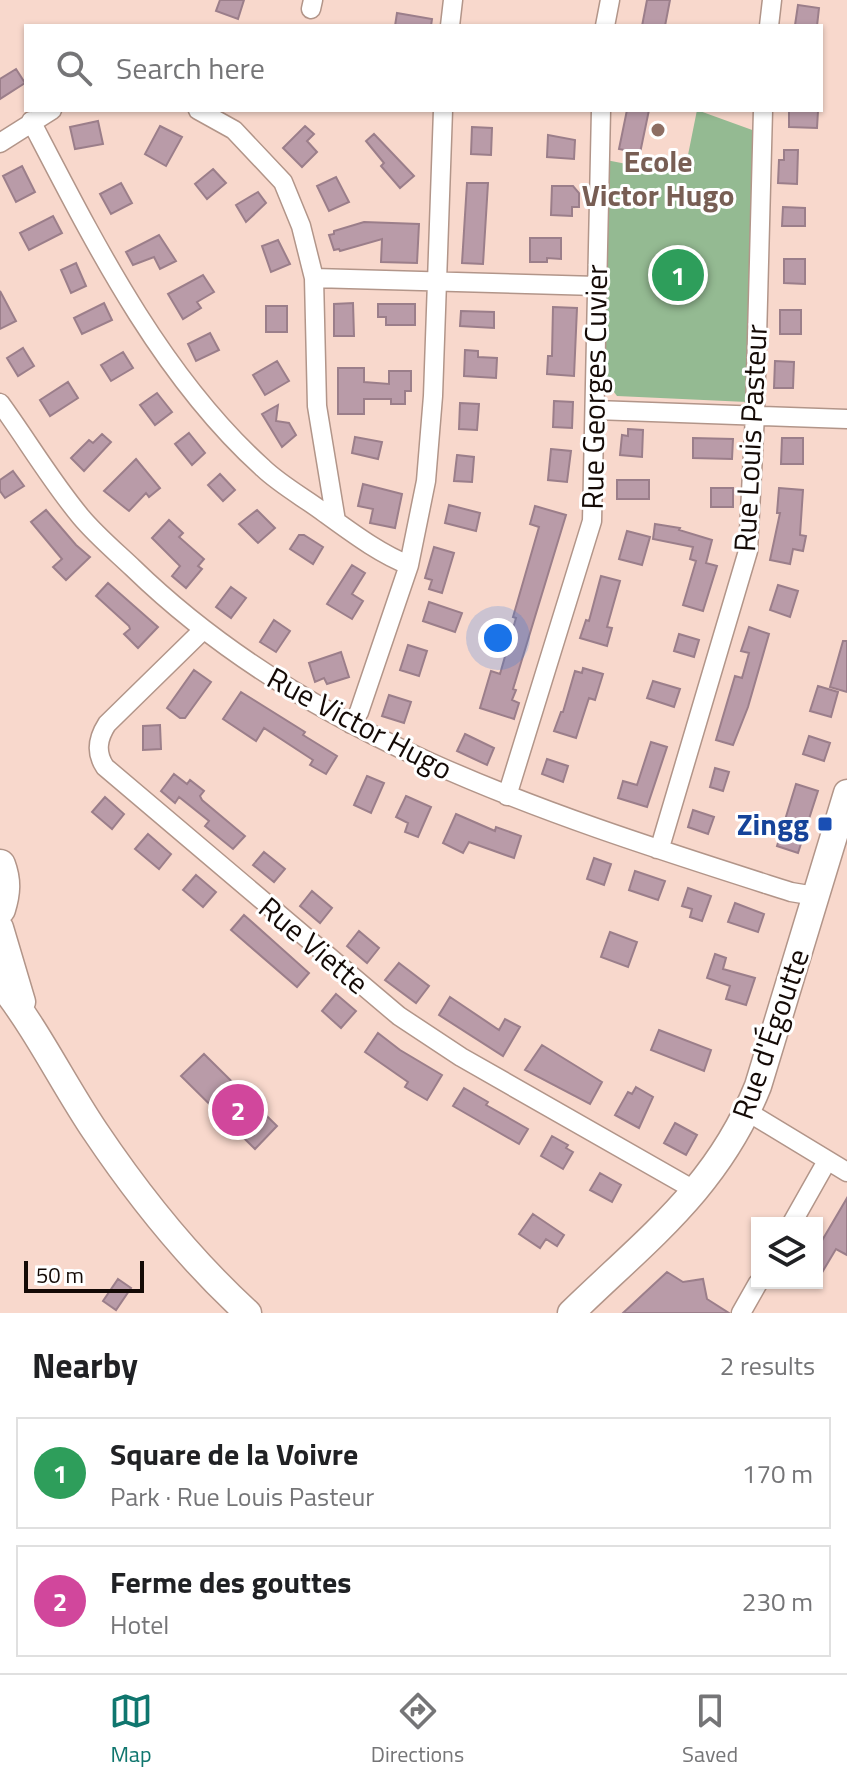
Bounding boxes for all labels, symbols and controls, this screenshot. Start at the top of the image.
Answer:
search box [24,24,823,112]
text: Search here [116,45,265,91]
icon: search [52,46,96,90]
marker: Ecole Victor Hugo [649,121,667,139]
place label: Ecole Victor Hugo [582,138,734,218]
pin: 1 [652,245,704,305]
street label: Rue Georges Cuvier [569,264,619,510]
street label: Rue Louis Pasteur [721,323,779,553]
your location [478,618,518,658]
street label: Rue Victor Hugo [259,655,461,791]
place label: Zingg [737,801,809,847]
marker: Zingg [816,815,834,833]
street label: Rue Viette [249,885,379,1005]
street label: Rue d'Égoutte [719,942,821,1126]
pin: 2 [212,1080,264,1140]
map controls [751,1217,823,1289]
button: layers [751,1217,823,1289]
scale bar [24,1257,144,1293]
text: 50 m [36,1258,84,1292]
text: Nearby [32,1339,138,1391]
text: 2 results [720,1346,815,1385]
text: Square de la Voivre [110,1431,358,1477]
text: 1 [53,1454,67,1493]
text: 170 m [742,1454,813,1493]
text: Park · Rue Louis Pasteur [110,1477,374,1516]
text: Ferme des gouttes [110,1559,351,1605]
text: 2 [53,1582,67,1621]
text: 230 m [742,1582,813,1621]
text: Hotel [110,1605,169,1644]
tab: Map [109,1689,153,1771]
tab: Directions [371,1689,464,1771]
tab: Saved [682,1689,738,1771]

